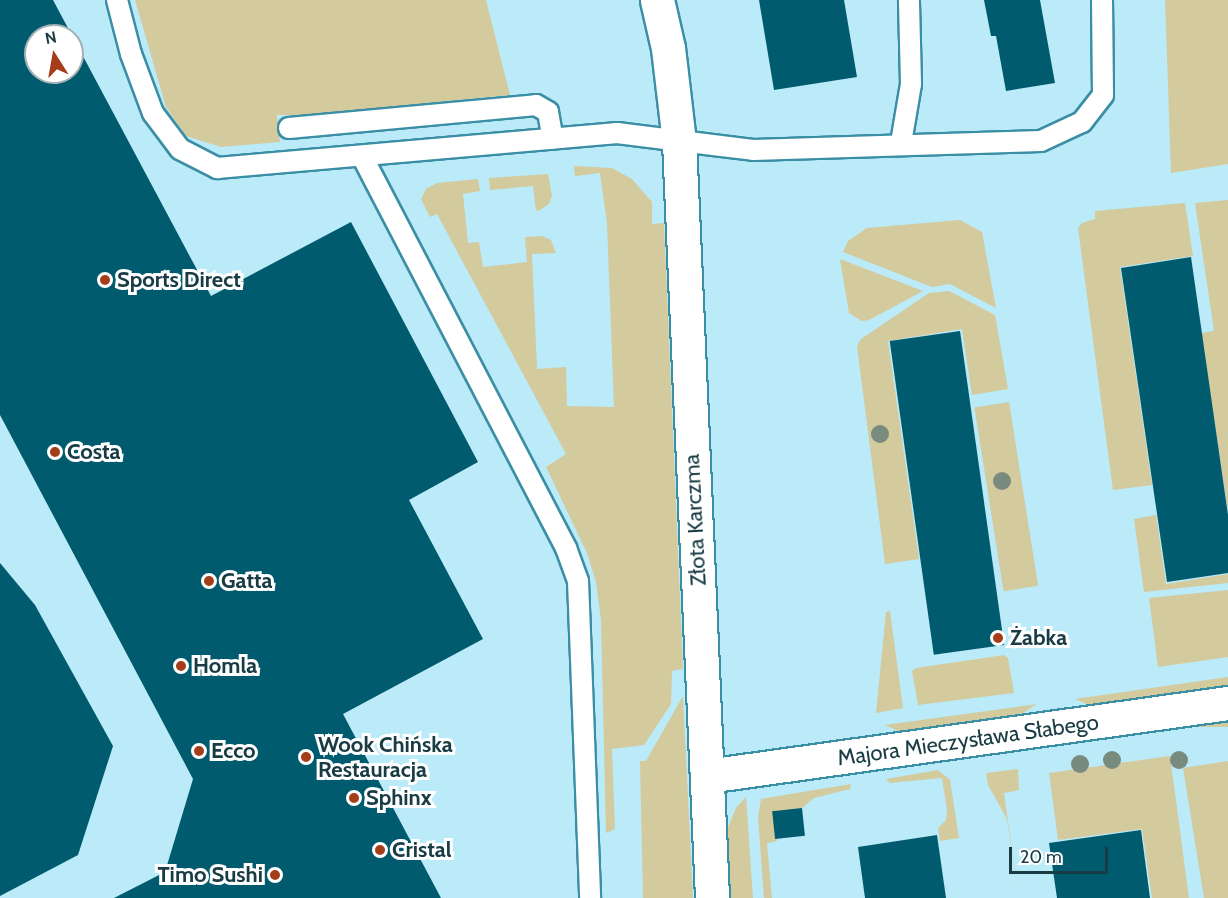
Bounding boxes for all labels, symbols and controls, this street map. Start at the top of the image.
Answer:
north arrow [24,24,84,84]
text: N [43,27,58,48]
place label: Sports Direct [117,267,241,293]
marker: Sports Direct [98,273,112,287]
place label: Costa [67,439,121,465]
marker: Costa [48,445,62,459]
street label: Złota Karczma [678,453,712,587]
place label: Gatta [221,568,272,594]
marker: Gatta [202,574,216,588]
place label: Żabka [1010,625,1067,651]
marker: Żabka [991,631,1005,645]
place label: Homla [193,653,257,679]
marker: Homla [174,659,188,673]
street label: Majora Mieczysława Słabego [836,709,1100,771]
place label: Wook Chińska Restauracja [318,731,453,782]
place label: Ecco [211,738,256,764]
marker: Ecco [192,744,206,758]
marker: Wook Chińska Restauracja [299,750,313,764]
place label: Sphinx [366,785,432,811]
marker: Sphinx [347,791,361,805]
scale bar [1012,835,1111,873]
place label: Cristal [392,837,452,863]
marker: Cristal [373,843,387,857]
text: 20 m [1020,846,1062,868]
place label: Timo Sushi [158,862,263,888]
marker: Timo Sushi [268,868,282,882]

